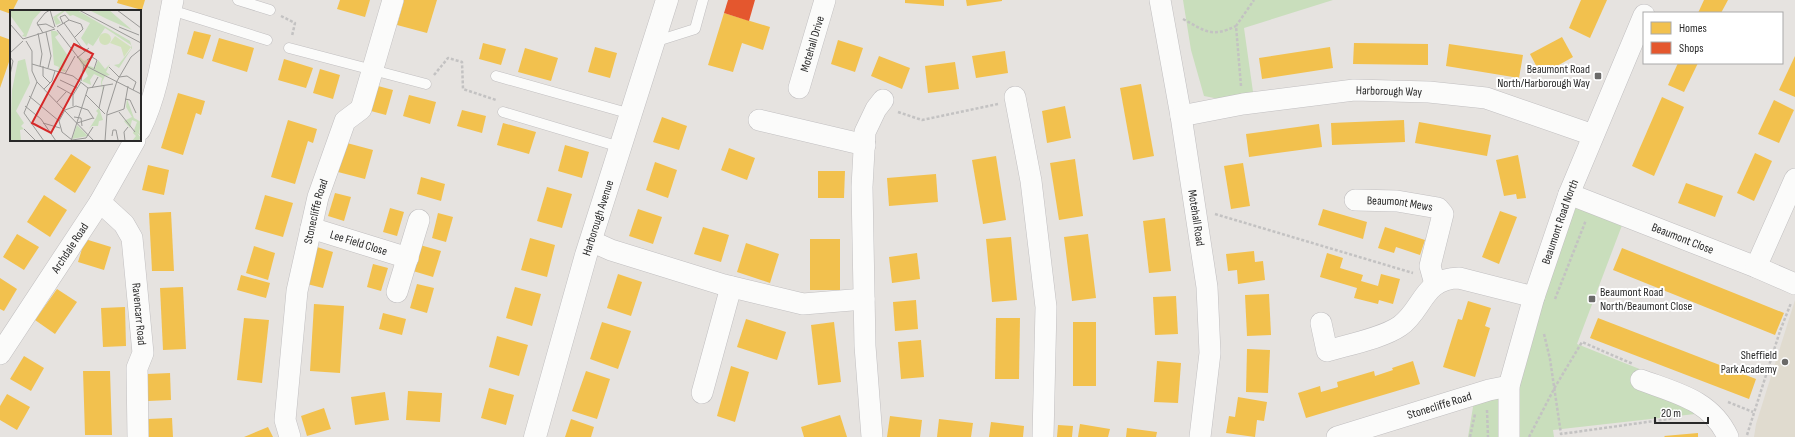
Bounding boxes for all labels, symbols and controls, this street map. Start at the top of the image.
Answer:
inset map [10,10,141,141]
legend [1643,12,1783,64]
street label: Motehall Drive [797,14,827,74]
text: Homes [1679,21,1707,36]
text: Shops [1679,41,1704,56]
place label: Beaumont Road North/Harborough Way [1497,62,1590,91]
marker: Beaumont Road North/Harborough Way [1593,71,1603,81]
street label: Harborough Way [1356,83,1422,99]
street label: Stonecliffe Road [300,177,331,245]
street label: Beaumont Road North [1538,177,1582,266]
street label: Harborough Avenue [579,178,617,258]
street label: Motehall Road [1185,189,1208,247]
street label: Beaumont Mews [1367,193,1434,214]
street label: Beaumont Close [1649,219,1716,257]
street label: Archdale Road [47,220,92,277]
street label: Lee Field Close [328,227,389,259]
street label: Ravencarr Road [129,282,150,346]
place label: Beaumont Road North/Beaumont Close [1600,285,1693,314]
marker: Beaumont Road North/Beaumont Close [1587,294,1597,304]
place label: Sheffield Park Academy [1721,348,1777,377]
marker: Sheffield Park Academy [1780,357,1790,367]
street label: Stonecliffe Road [1405,388,1473,422]
scale bar [1655,399,1708,425]
text: 20 m [1661,406,1681,421]

